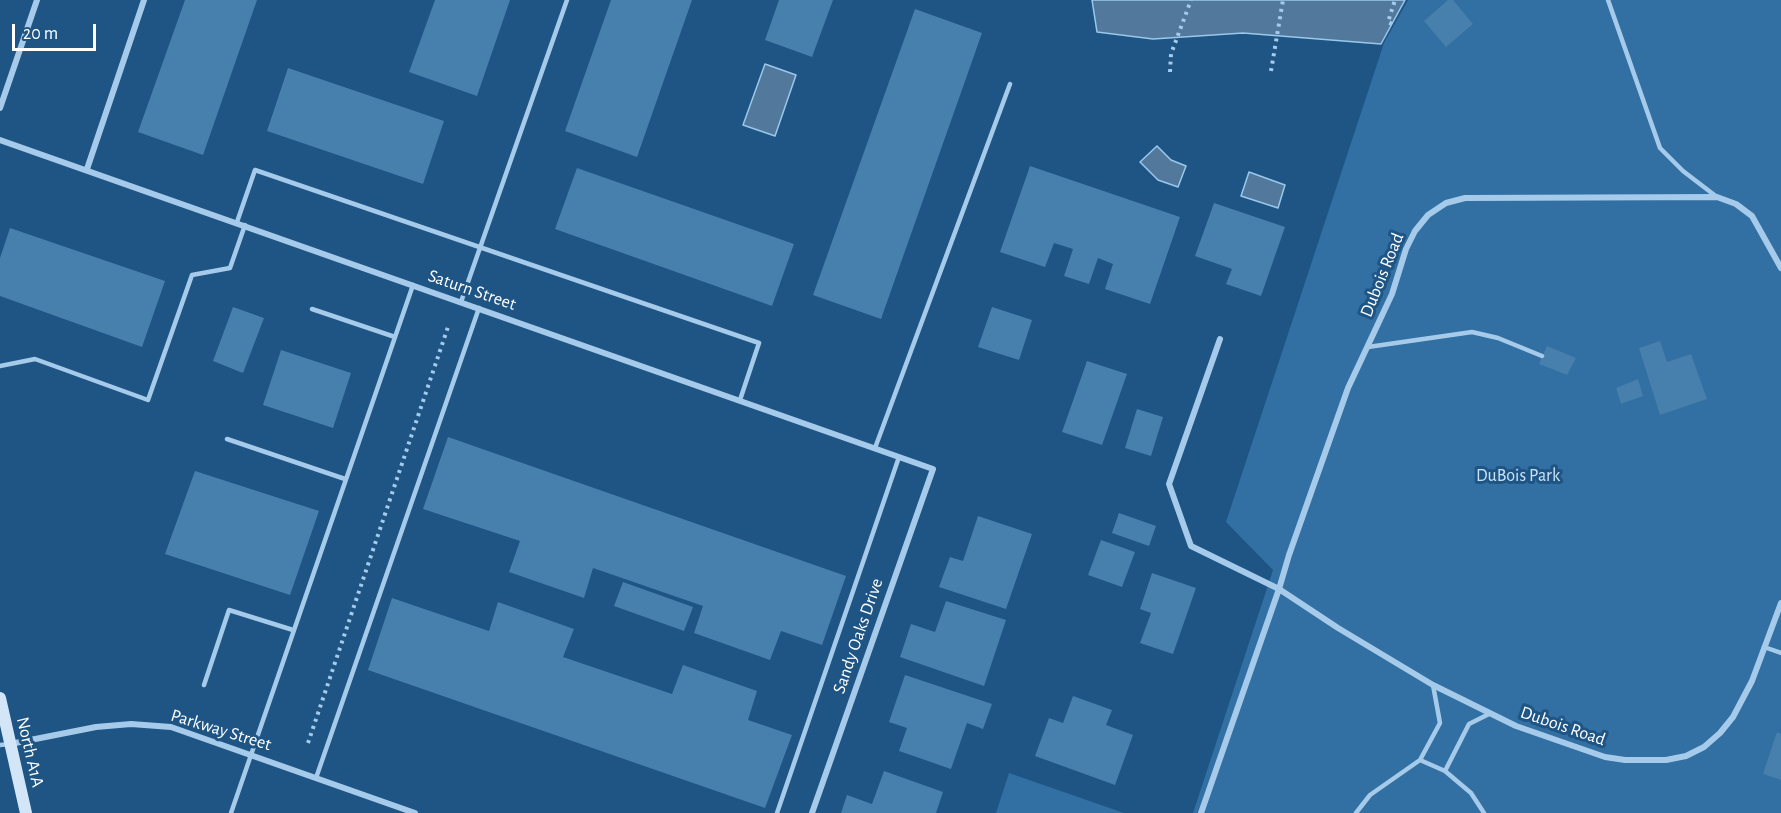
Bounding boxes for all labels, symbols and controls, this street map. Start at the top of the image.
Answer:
scale bar [15,12,99,50]
text: 20 m [23,25,58,43]
street label: Dubois Road [1355,230,1409,320]
street label: Saturn Street [425,265,519,315]
park label: DuBois Park [1476,465,1560,487]
street label: Sandy Oaks Drive [828,575,888,697]
street label: Dubois Road [1518,701,1608,751]
street label: Parkway Street [168,704,274,756]
street label: North A1A [11,715,49,789]

